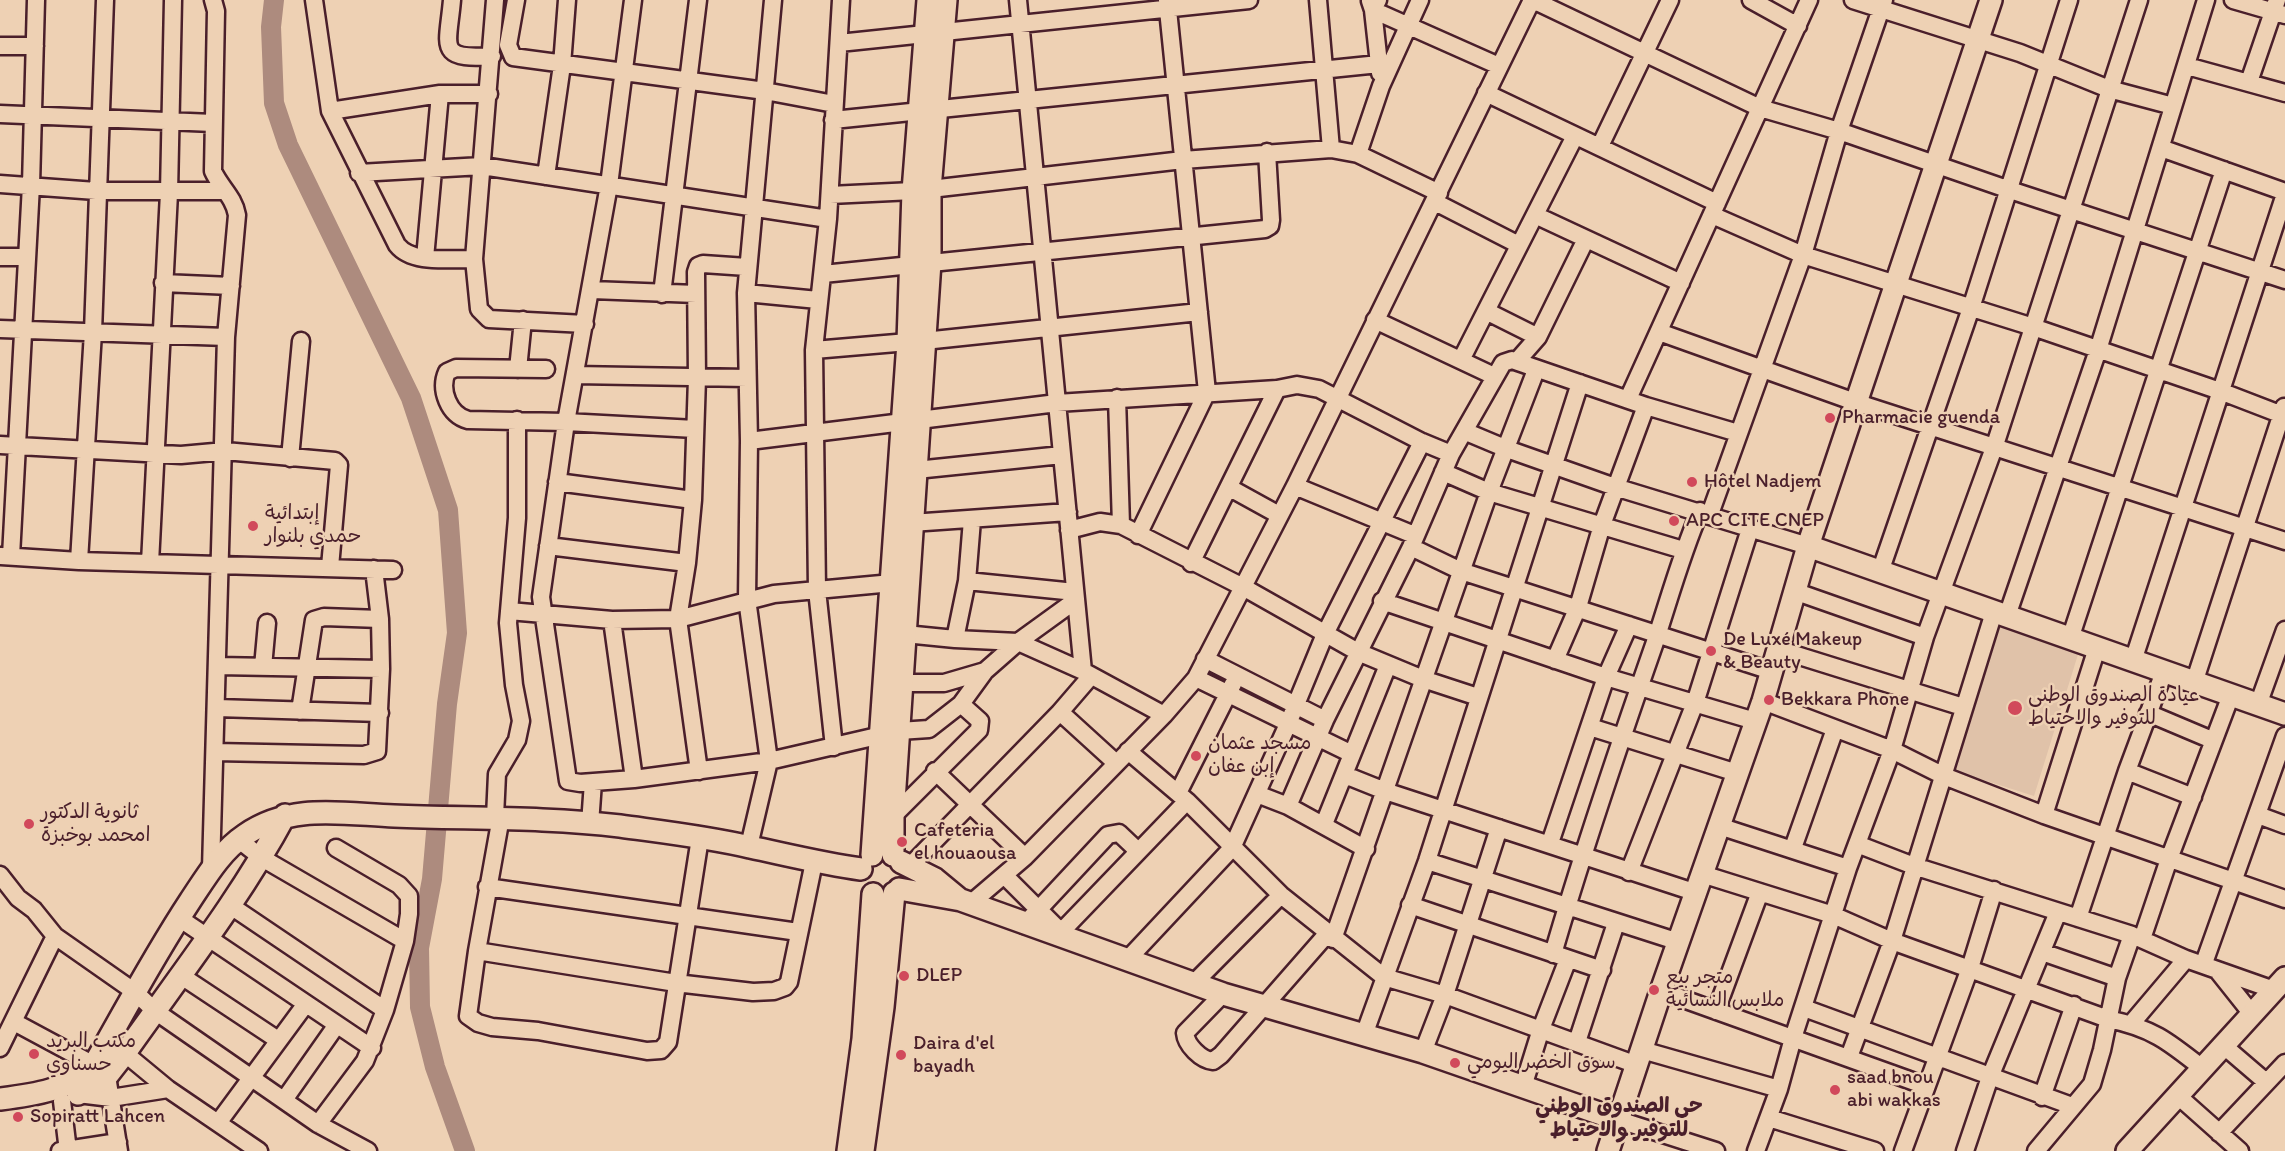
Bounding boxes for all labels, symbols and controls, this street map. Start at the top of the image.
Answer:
place label: Pharmacie guenda [1842,406,2000,430]
marker: Pharmacie guenda [1823,411,1837,425]
place label: Hôtel Nadjem [1704,470,1821,494]
marker: Hôtel Nadjem [1685,475,1699,489]
place label: إبتدائية حمدي بلنوار [265,502,361,549]
place label: APC CITE CNEP [1686,509,1824,533]
marker: APC CITE CNEP [1667,514,1681,528]
marker: إبتدائية حمدي بلنوار [246,519,260,533]
place label: De Luxé Makeup & Beauty [1723,628,1862,675]
marker: De Luxé Makeup & Beauty [1704,644,1718,658]
place label: عيادة الصندوق الوطني للتوفير والاحتياط [2028,684,2199,731]
place label: Bekkara Phone [1781,688,1909,712]
marker: Bekkara Phone [1762,693,1776,707]
marker: عيادة الصندوق الوطني للتوفير والاحتياط [2006,699,2024,717]
place label: مسجد عثمان إبن عفان [1208,732,1311,779]
marker: مسجد عثمان إبن عفان [1189,749,1203,763]
place label: ثانوية الدكتور امحمد بوخبزة [41,801,150,848]
marker: ثانوية الدكتور امحمد بوخبزة [22,817,36,831]
place label: Cafeteria el houaousa [914,819,1016,866]
marker: Cafeteria el houaousa [895,835,909,849]
place label: DLEP [916,964,962,988]
place label: متجر بيع ملابس النسائية [1666,966,1784,1013]
marker: DLEP [897,969,911,983]
marker: متجر بيع ملابس النسائية [1647,983,1661,997]
place label: مكتب البريد حسناوي [46,1030,136,1077]
place label: Daira d'el bayadh [913,1032,995,1079]
marker: مكتب البريد حسناوي [27,1047,41,1061]
marker: Daira d'el bayadh [894,1048,908,1062]
place label: سوق الخضر اليومي [1467,1051,1616,1075]
marker: سوق الخضر اليومي [1448,1056,1462,1070]
place label: saad bnou abi wakkas [1847,1066,1941,1113]
marker: saad bnou abi wakkas [1828,1083,1842,1097]
district label: حي الصندوق الوطني للتوفير والاحتياط [1535,1094,1703,1144]
place label: Sopiratt Lahcen [30,1105,165,1129]
marker: Sopiratt Lahcen [11,1110,25,1124]

